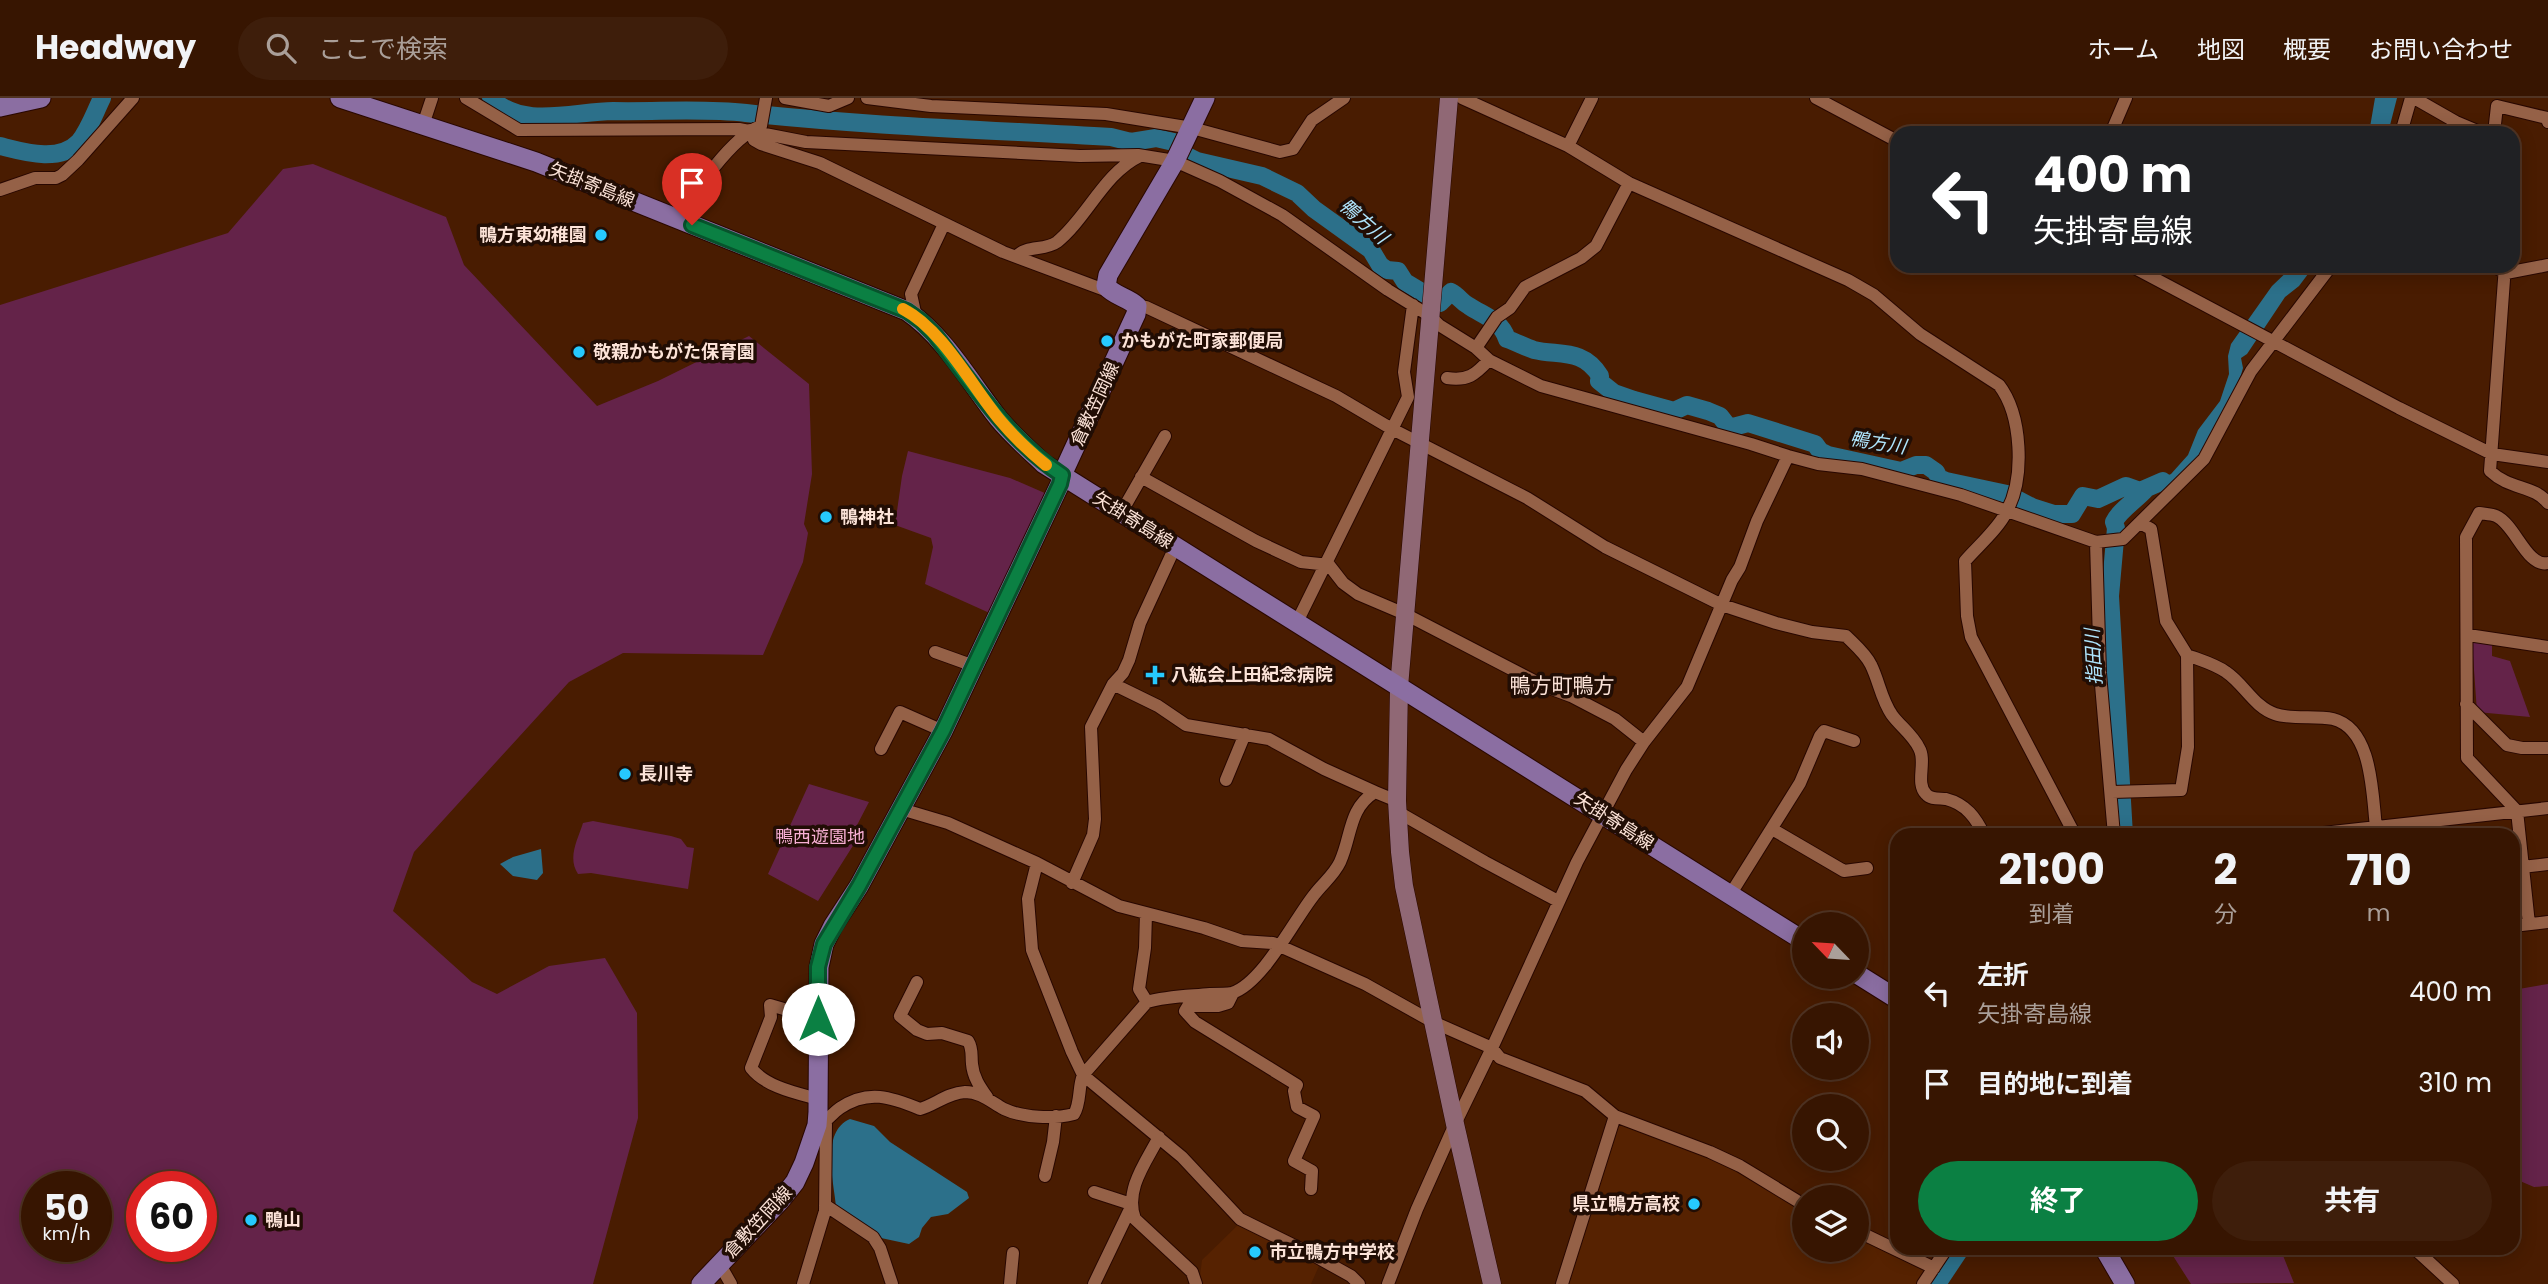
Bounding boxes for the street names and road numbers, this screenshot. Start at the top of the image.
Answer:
street label: 矢掛寄島線 [546,156,639,213]
street label: 倉敷笠岡線 [1064,358,1125,450]
street label: 矢掛寄島線 [1088,485,1178,554]
street label: 矢掛寄島線 [1570,786,1659,856]
street label: 倉敷笠岡線 [718,1180,797,1263]

